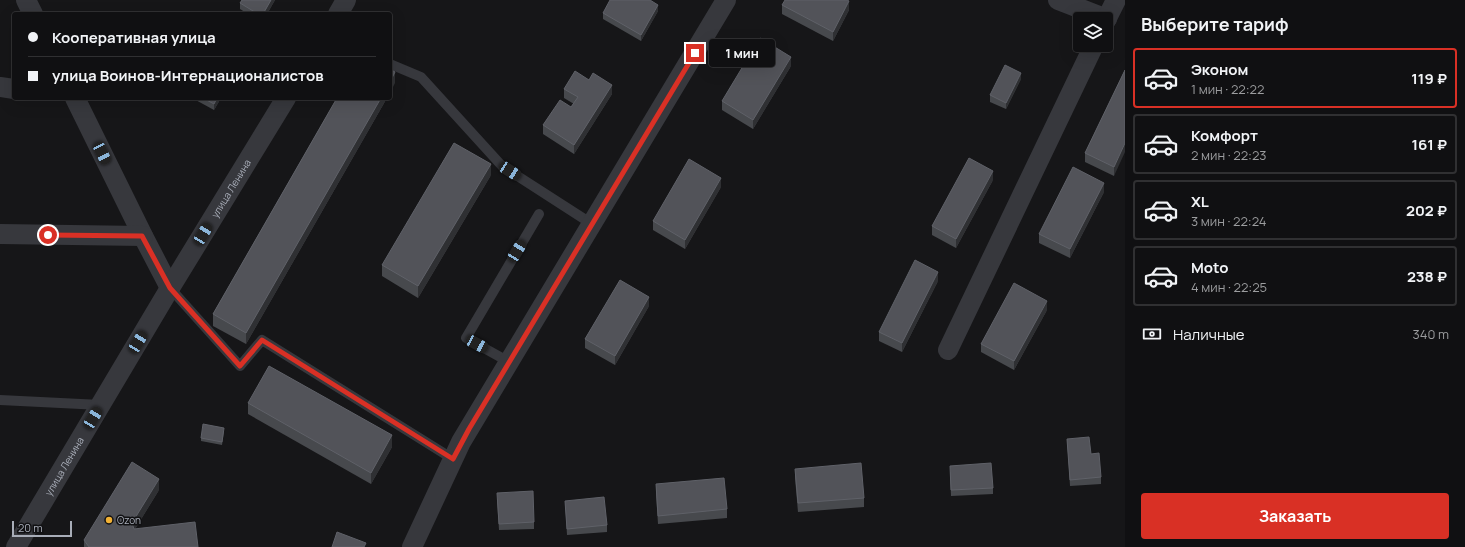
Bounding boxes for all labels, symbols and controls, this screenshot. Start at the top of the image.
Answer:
map controls [1073,12,1113,52]
button: layers [1073,12,1113,52]
text: Выберите тариф [1141,12,1289,36]
text: Кооперативная улица [52,27,216,48]
callout: 1 мин [709,39,775,67]
route end [686,44,704,62]
text: 1 мин [725,44,759,62]
text: Эконом [1191,59,1248,80]
icon: car [1143,60,1179,96]
text: улица Воинов-Интернационалистов [52,65,324,86]
text: 119 ₽ [1411,68,1447,89]
text: 1 мин · 22:22 [1191,80,1264,98]
text: Комфорт [1191,125,1258,146]
icon: car [1143,126,1179,162]
text: 161 ₽ [1411,134,1447,155]
car [91,140,113,166]
text: 2 мин · 22:23 [1191,146,1267,164]
street label: улица Ленина [208,156,254,220]
car [497,159,523,183]
text: XL [1191,191,1209,212]
icon: car [1143,192,1179,228]
text: 202 ₽ [1406,200,1447,221]
text: 3 мин · 22:24 [1191,212,1267,230]
car [192,221,214,247]
route start [39,226,57,244]
car [506,238,528,264]
text: Moto [1191,257,1228,278]
icon: car [1143,258,1179,294]
text: 238 ₽ [1407,266,1447,287]
text: 4 мин · 22:25 [1191,278,1267,296]
icon: cash [1141,323,1163,345]
text: Наличные [1173,324,1245,345]
text: 340 m [1413,325,1449,343]
car [127,329,149,355]
car [464,333,490,355]
car [82,405,104,431]
street label: улица Ленина [41,434,87,498]
button: Заказать [1141,493,1449,539]
place label: Ozon [117,513,141,527]
marker: Ozon [104,515,114,525]
scale bar [12,519,72,538]
text: 20 m [18,520,43,535]

